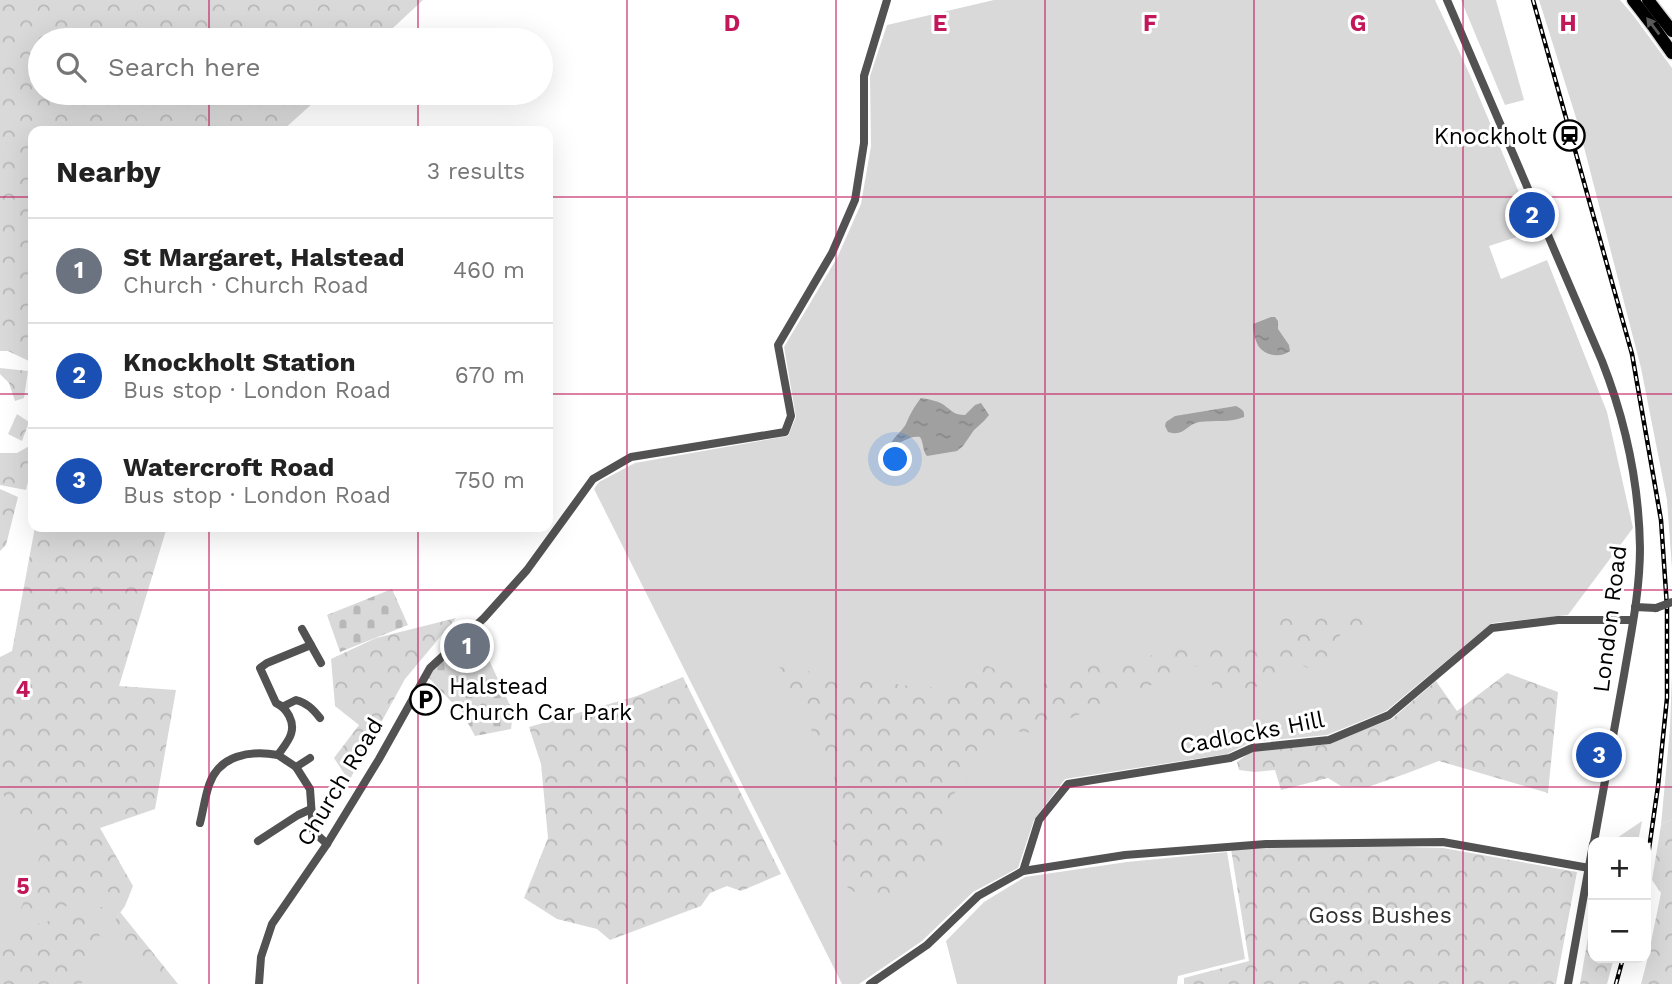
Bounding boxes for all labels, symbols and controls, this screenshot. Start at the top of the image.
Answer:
text: D [724,10,740,37]
text: E [933,10,947,37]
text: F [1143,10,1157,37]
text: G [1350,10,1366,37]
text: H [1559,10,1577,37]
one-way arrow [1646,17,1660,35]
search box [28,28,553,105]
icon: search [52,48,90,86]
text: Search here [108,52,260,82]
station icon: Knockholt [1553,119,1587,153]
place label: Knockholt [1434,123,1547,150]
text: Nearby [56,154,161,189]
text: 3 results [427,158,525,185]
pin: 2 [1509,189,1555,241]
text: St Margaret, Halstead [123,242,404,272]
text: 1 [74,257,84,284]
text: 460 m [453,257,525,284]
text: Church · Church Road [123,272,369,299]
text: Knockholt Station [123,347,356,377]
text: 2 [72,362,86,389]
text: 670 m [455,362,525,389]
text: Bus stop · London Road [123,377,391,404]
your location [878,442,912,476]
text: Watercroft Road [123,452,334,482]
text: 3 [72,467,86,494]
text: 750 m [455,467,525,494]
text: Bus stop · London Road [123,482,391,509]
street label: London Road [1588,544,1632,694]
pin: 1 [444,620,490,672]
place label: Halstead Church Car Park [449,673,632,726]
text: 4 [16,676,31,703]
parking icon: Halstead Church Car Park [409,682,443,716]
street label: Cadlocks Hill [1177,706,1327,760]
street label: Church Road [291,713,389,851]
pin: 3 [1576,729,1622,781]
map controls [1588,837,1651,963]
button: + [1588,837,1651,900]
text: 5 [16,873,30,900]
button: − [1588,900,1651,963]
park label: Goss Bushes [1308,902,1452,929]

